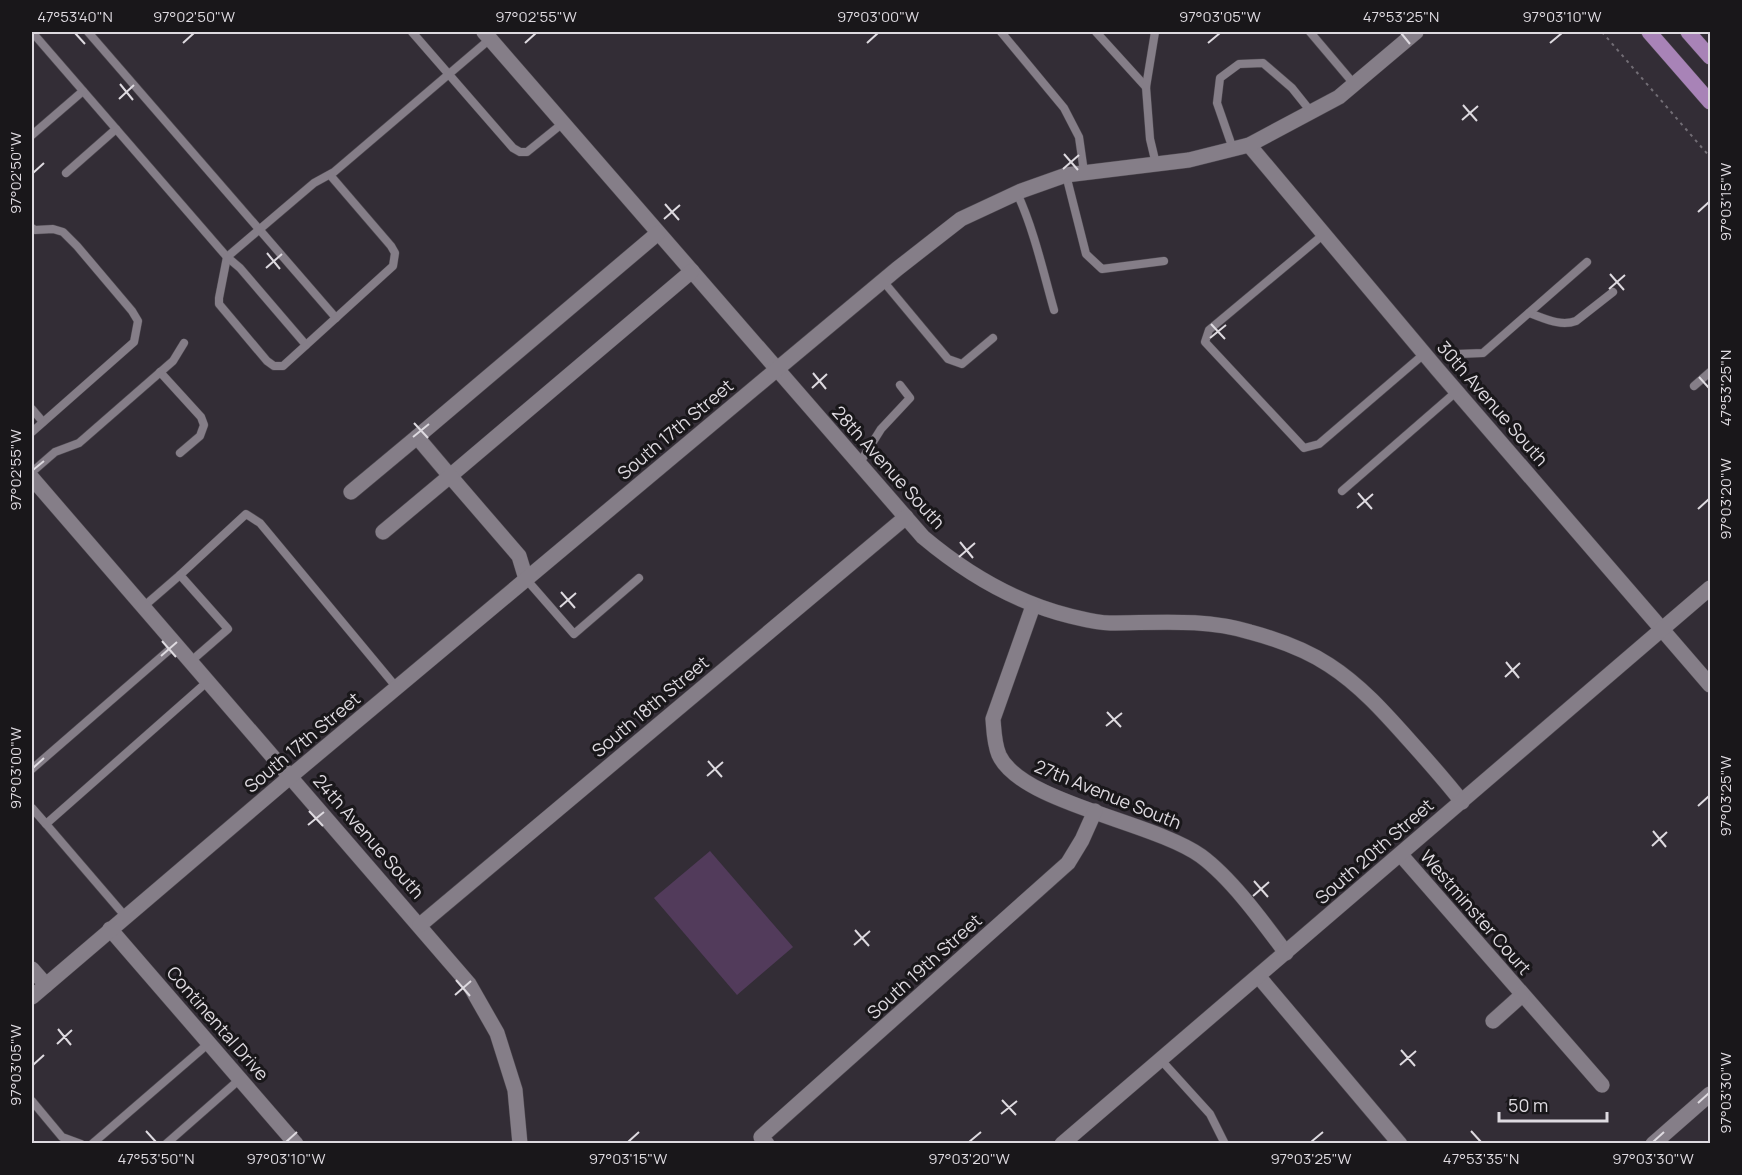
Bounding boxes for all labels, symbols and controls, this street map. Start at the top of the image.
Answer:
text: 47°53'40"N [37,6,113,27]
text: 97°02'50"W [153,6,235,27]
text: 97°02'55"W [495,6,577,27]
text: 97°03'00"W [837,6,919,27]
text: 97°03'05"W [1179,6,1261,27]
text: 47°53'25"N [1363,6,1439,27]
text: 97°03'10"W [1523,6,1601,27]
text: 97°02'50"W [5,132,26,214]
text: 97°03'15"W [1715,163,1736,241]
street label: 30th Avenue South [1432,336,1554,470]
text: 47°53'25"N [1715,350,1736,426]
street label: South 17th Street [612,373,738,485]
street label: 28th Avenue South [827,400,951,534]
text: 97°02'55"W [5,429,26,511]
text: 97°03'20"W [1715,458,1736,540]
street label: South 18th Street [586,650,714,762]
street label: South 17th Street [239,686,365,798]
text: 97°03'00"W [5,727,26,809]
street label: 27th Avenue South [1031,754,1185,834]
text: 97°03'25"W [1715,755,1736,837]
street label: 24th Avenue South [308,769,430,903]
street label: South 20th Street [1310,793,1438,909]
street label: Westminster Court [1415,845,1537,979]
street label: South 19th Street [862,908,986,1024]
street label: Continental Drive [162,961,274,1085]
text: 97°03'05"W [5,1024,26,1106]
text: 97°03'30"W [1715,1052,1736,1134]
scale bar [1499,1085,1607,1123]
text: 50 m [1508,1093,1548,1117]
text: 47°53'50"N [117,1148,195,1169]
text: 97°03'10"W [247,1148,325,1169]
text: 97°03'15"W [589,1148,667,1169]
text: 97°03'20"W [928,1148,1010,1169]
text: 97°03'25"W [1270,1148,1352,1169]
text: 47°53'35"N [1443,1148,1519,1169]
text: 97°03'30"W [1612,1148,1694,1169]

